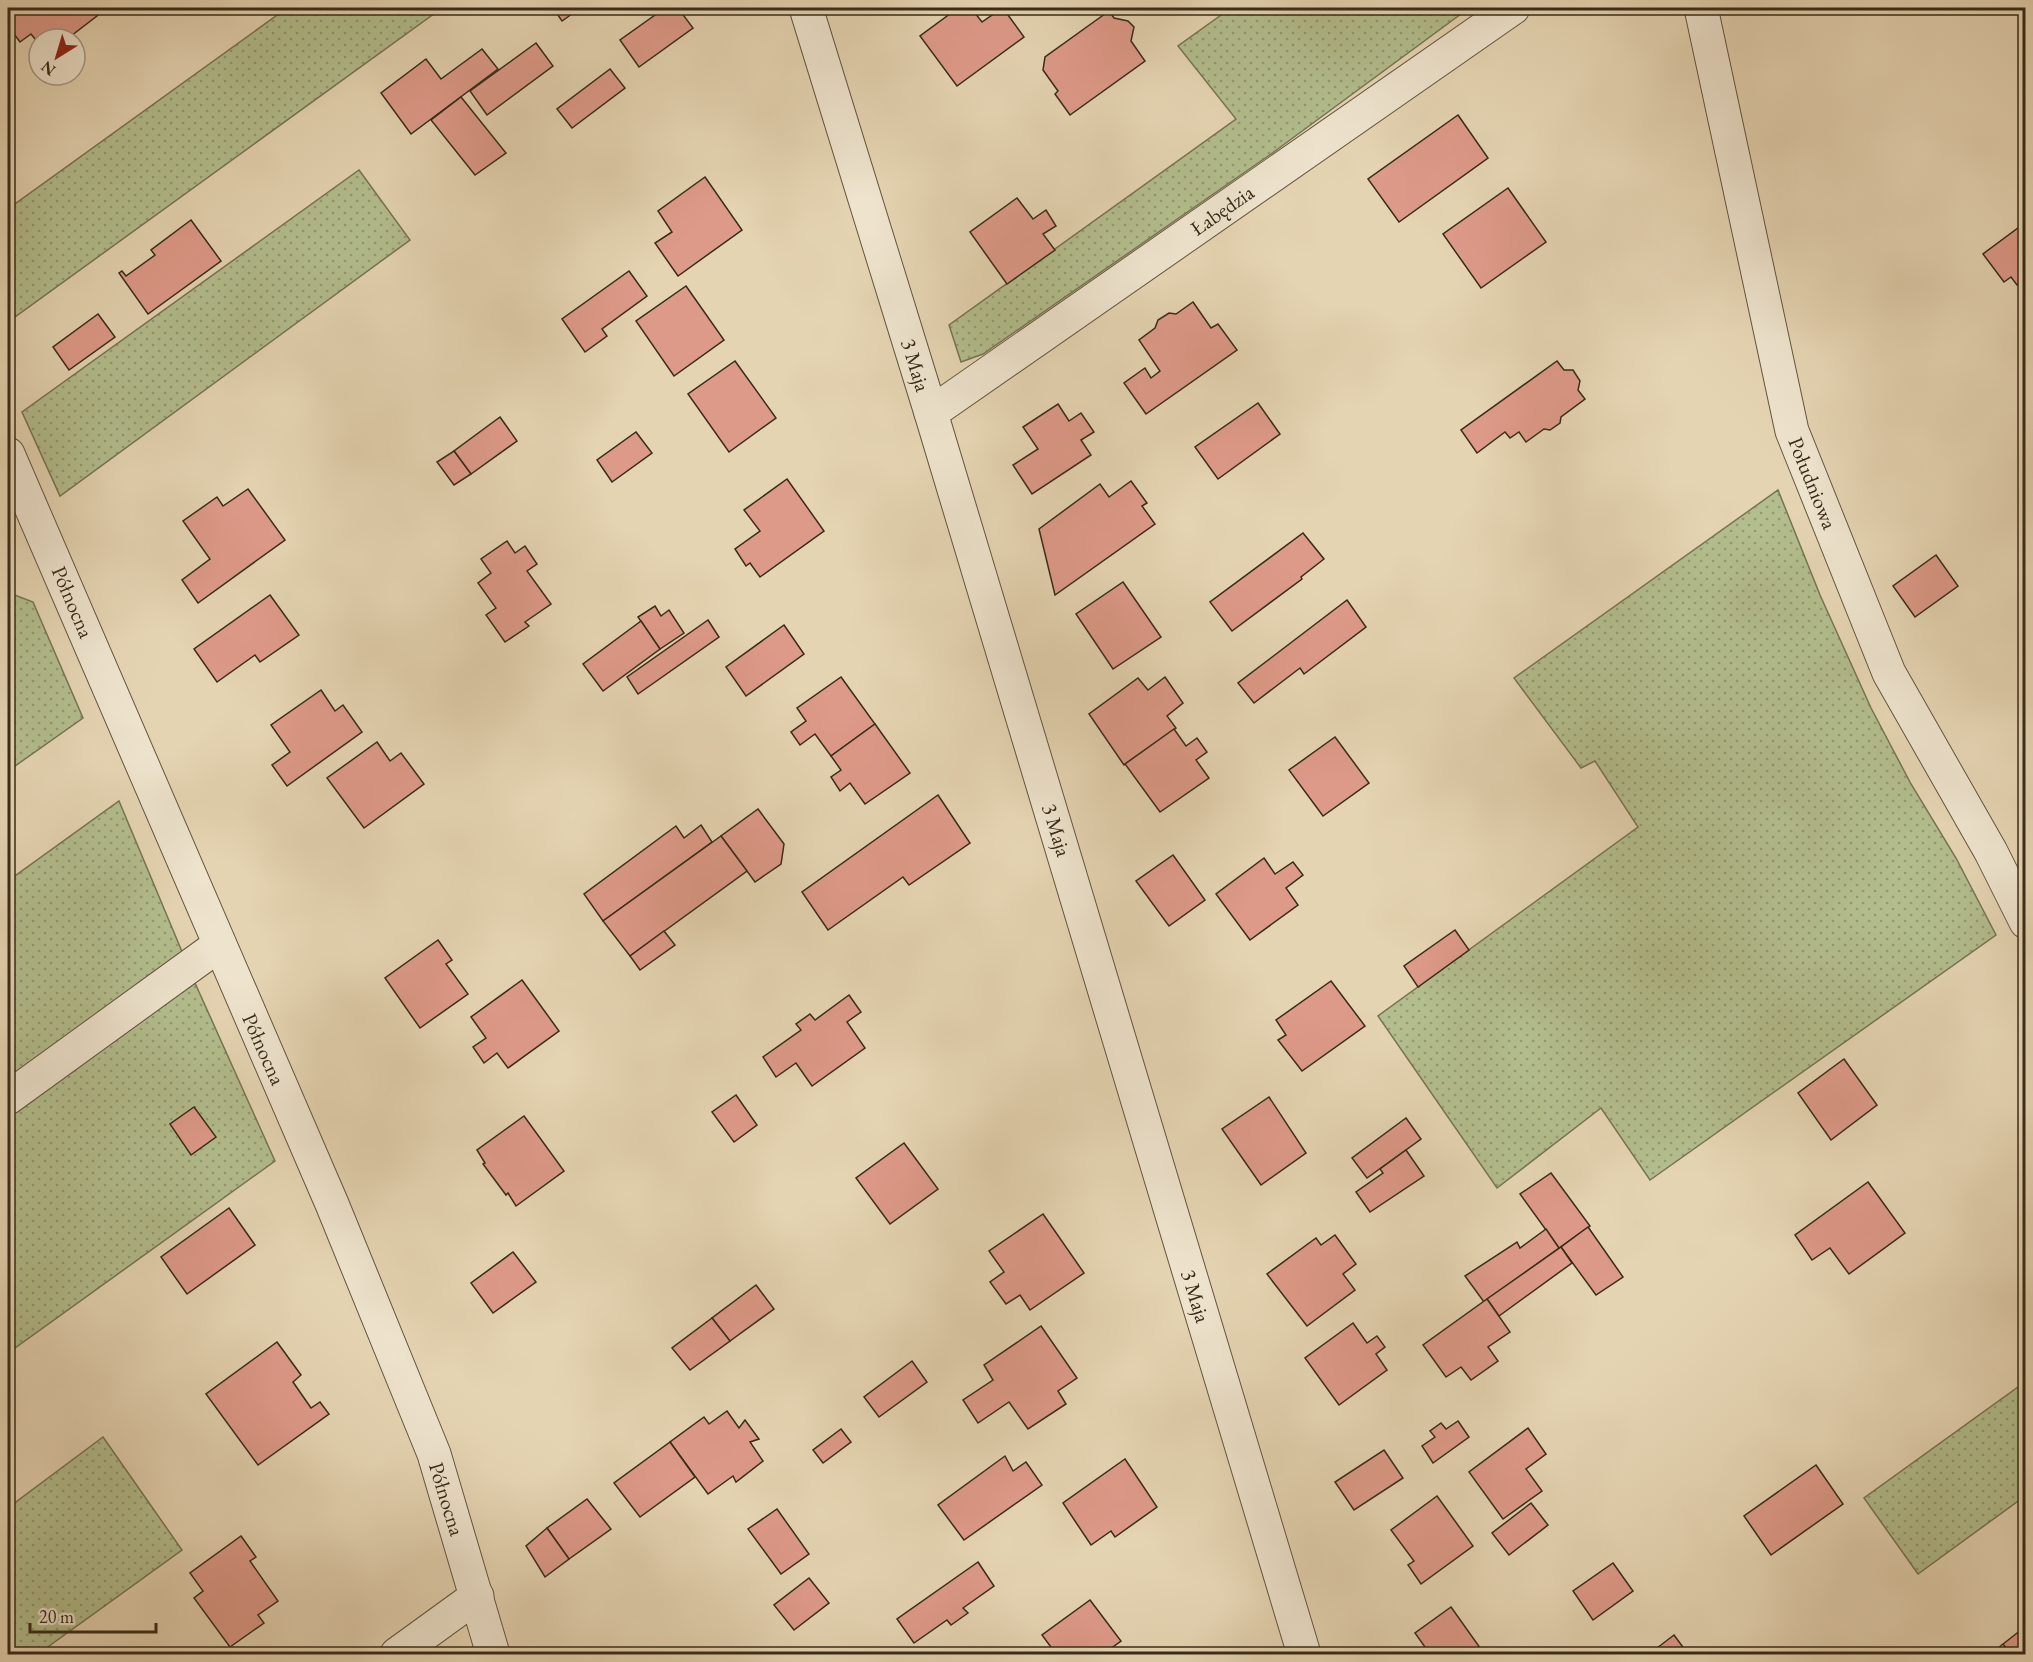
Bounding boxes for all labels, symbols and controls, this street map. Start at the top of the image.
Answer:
north arrow [27,27,87,87]
text: N [37,56,60,81]
street label: Łabędzia [1185,178,1259,242]
street label: 3 Maja [895,335,937,395]
street label: Południowa [1782,433,1844,534]
street label: Północna [46,562,100,643]
street label: 3 Maja [1036,800,1078,860]
street label: Północna [236,1009,292,1090]
street label: 3 Maja [1175,1266,1217,1326]
street label: Północna [423,1459,471,1540]
scale bar [30,1596,156,1634]
text: 20 m [39,1605,74,1628]

